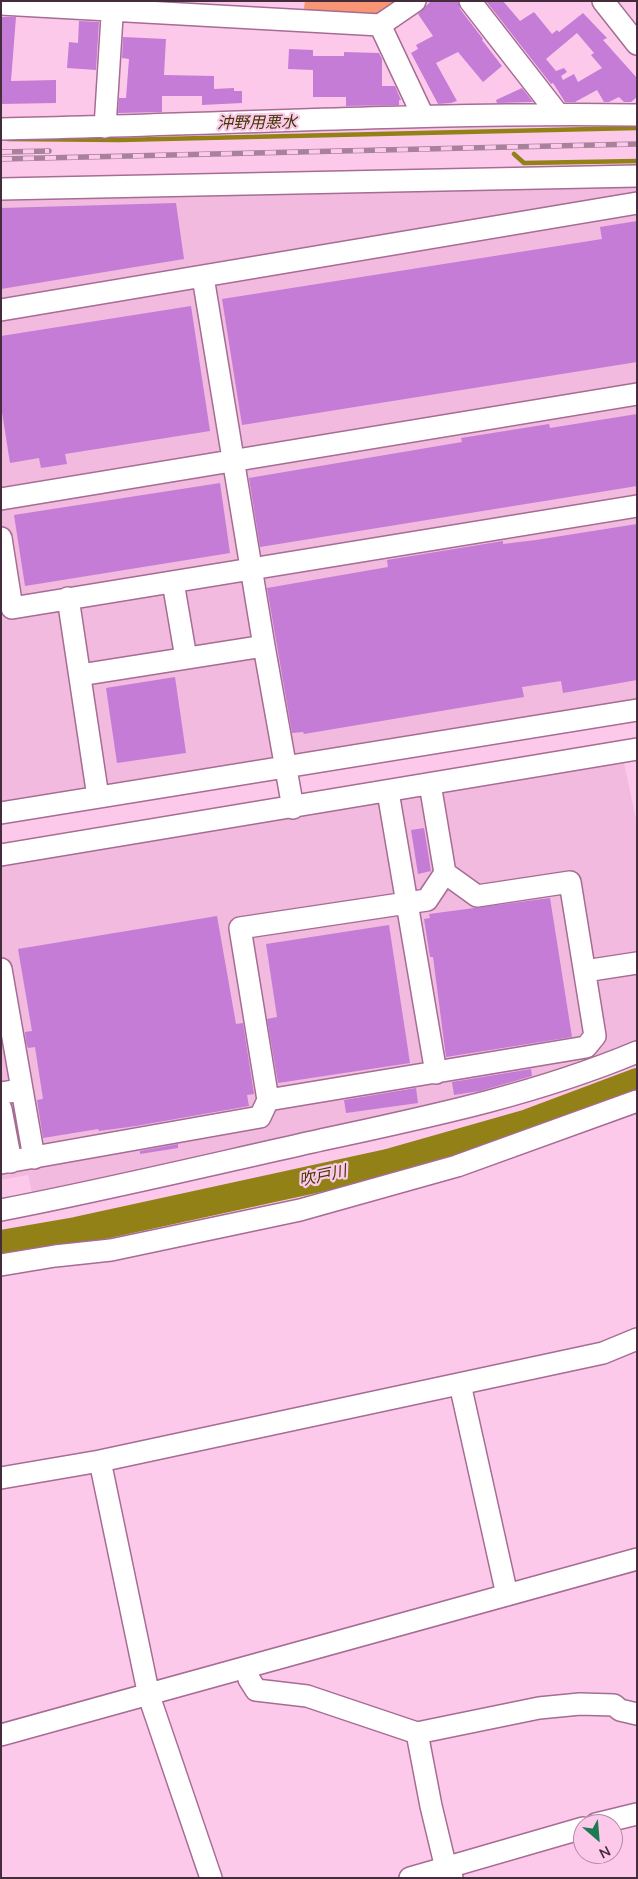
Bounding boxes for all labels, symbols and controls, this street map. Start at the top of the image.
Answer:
water label: 沖野用悪水 [217,114,297,134]
water label: 吹戸川 [298,1163,348,1191]
north arrow [573,1814,623,1864]
text: N [596,1841,614,1863]

